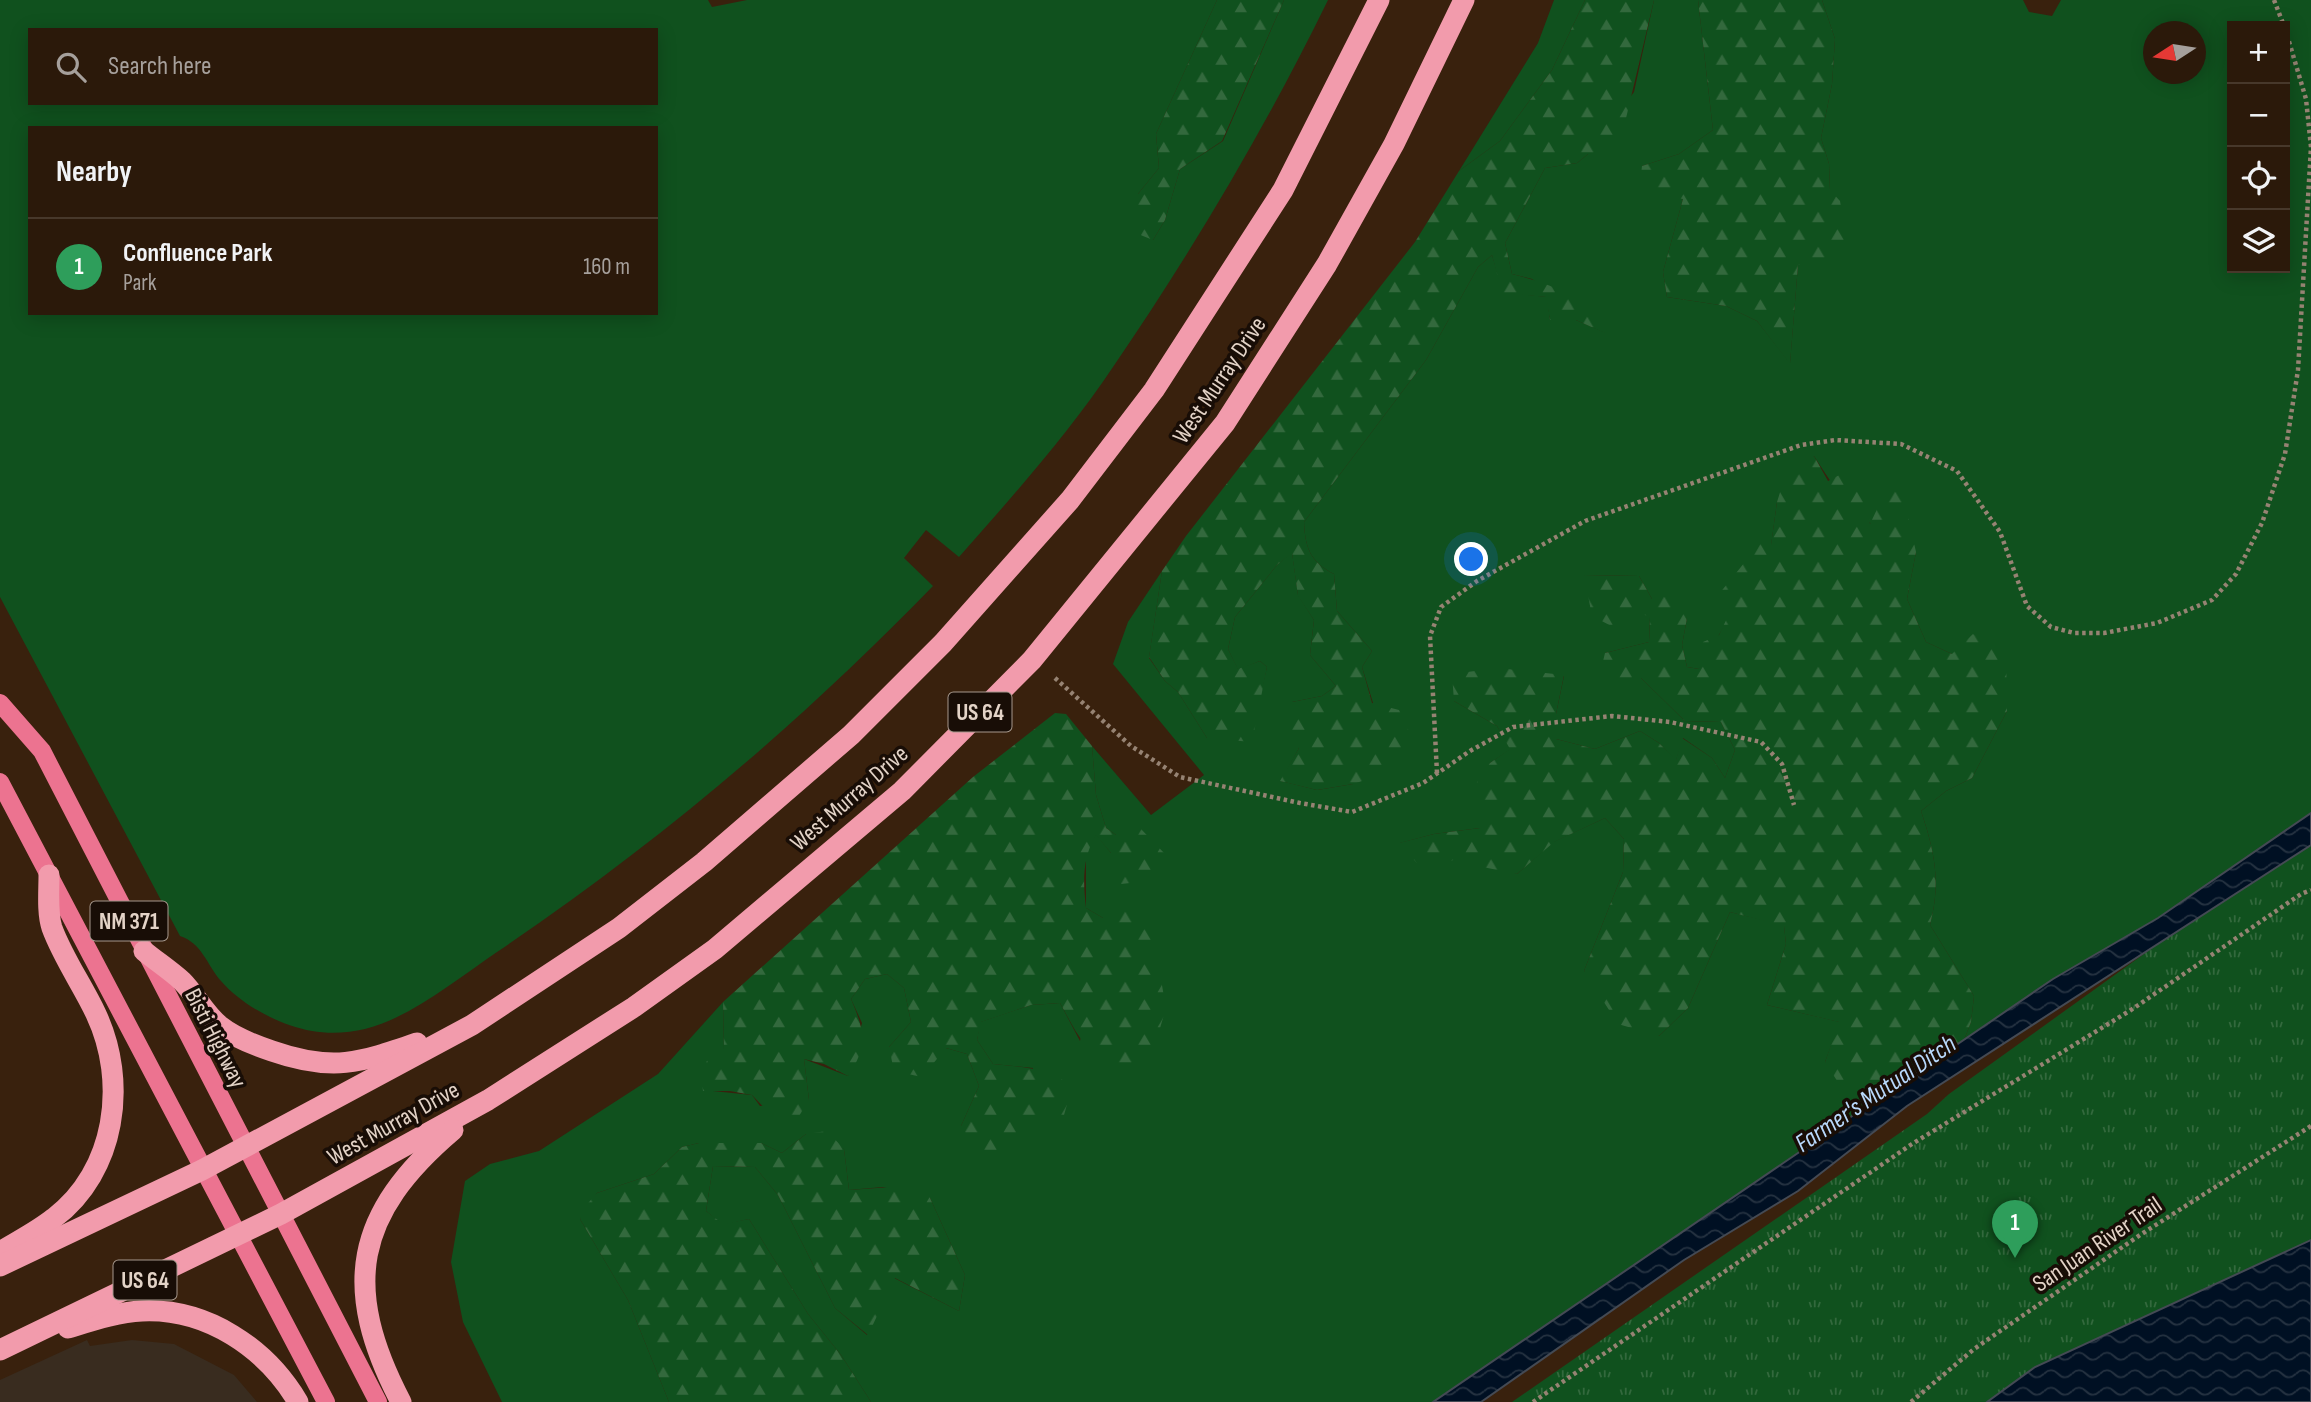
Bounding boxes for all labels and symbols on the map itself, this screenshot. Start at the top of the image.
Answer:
north arrow [2143,21,2206,84]
street label: West Murray Drive [1166,312,1272,449]
your location [1454,542,1488,576]
road number: US 64 [948,692,1012,732]
street label: West Murray Drive [785,739,914,857]
road number: NM 371 [90,902,168,940]
street label: Bisti Highway [178,984,253,1093]
water label: Farmer's Mutual Ditch [1789,1029,1962,1160]
street label: West Murray Drive [322,1075,464,1172]
street label: San Juan River Trail [2027,1191,2167,1298]
pin: 1 [1992,1200,2038,1258]
road number: US 64 [114,1260,176,1300]

